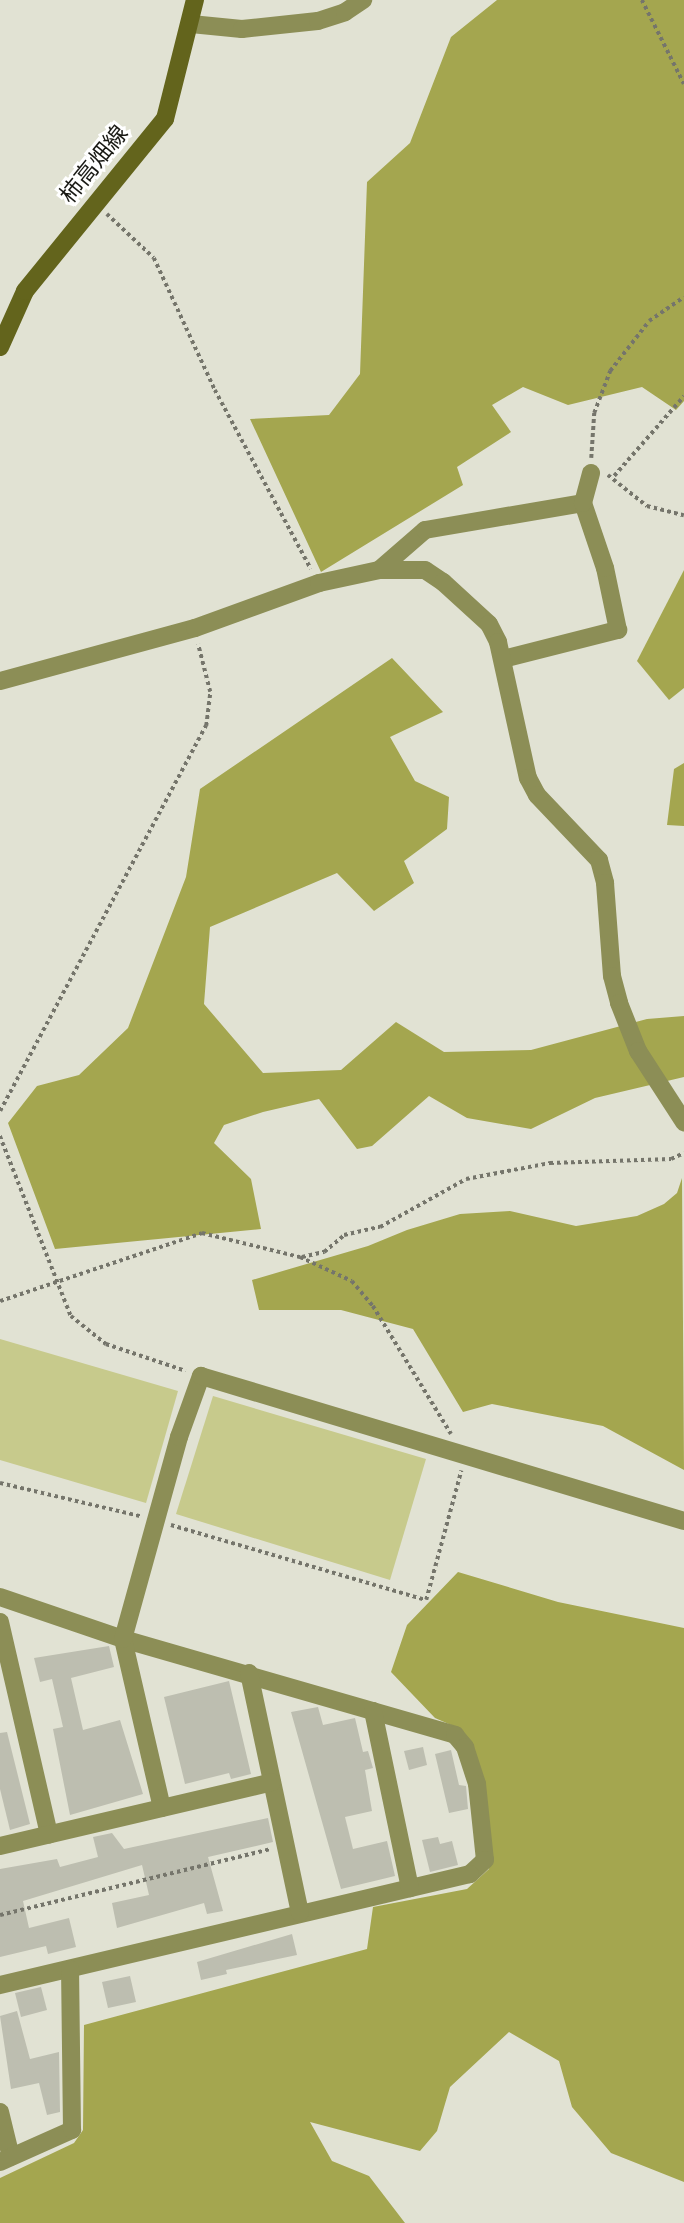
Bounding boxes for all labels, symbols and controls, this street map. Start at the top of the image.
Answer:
street label: 柿高畑線 [56,122,136,210]

